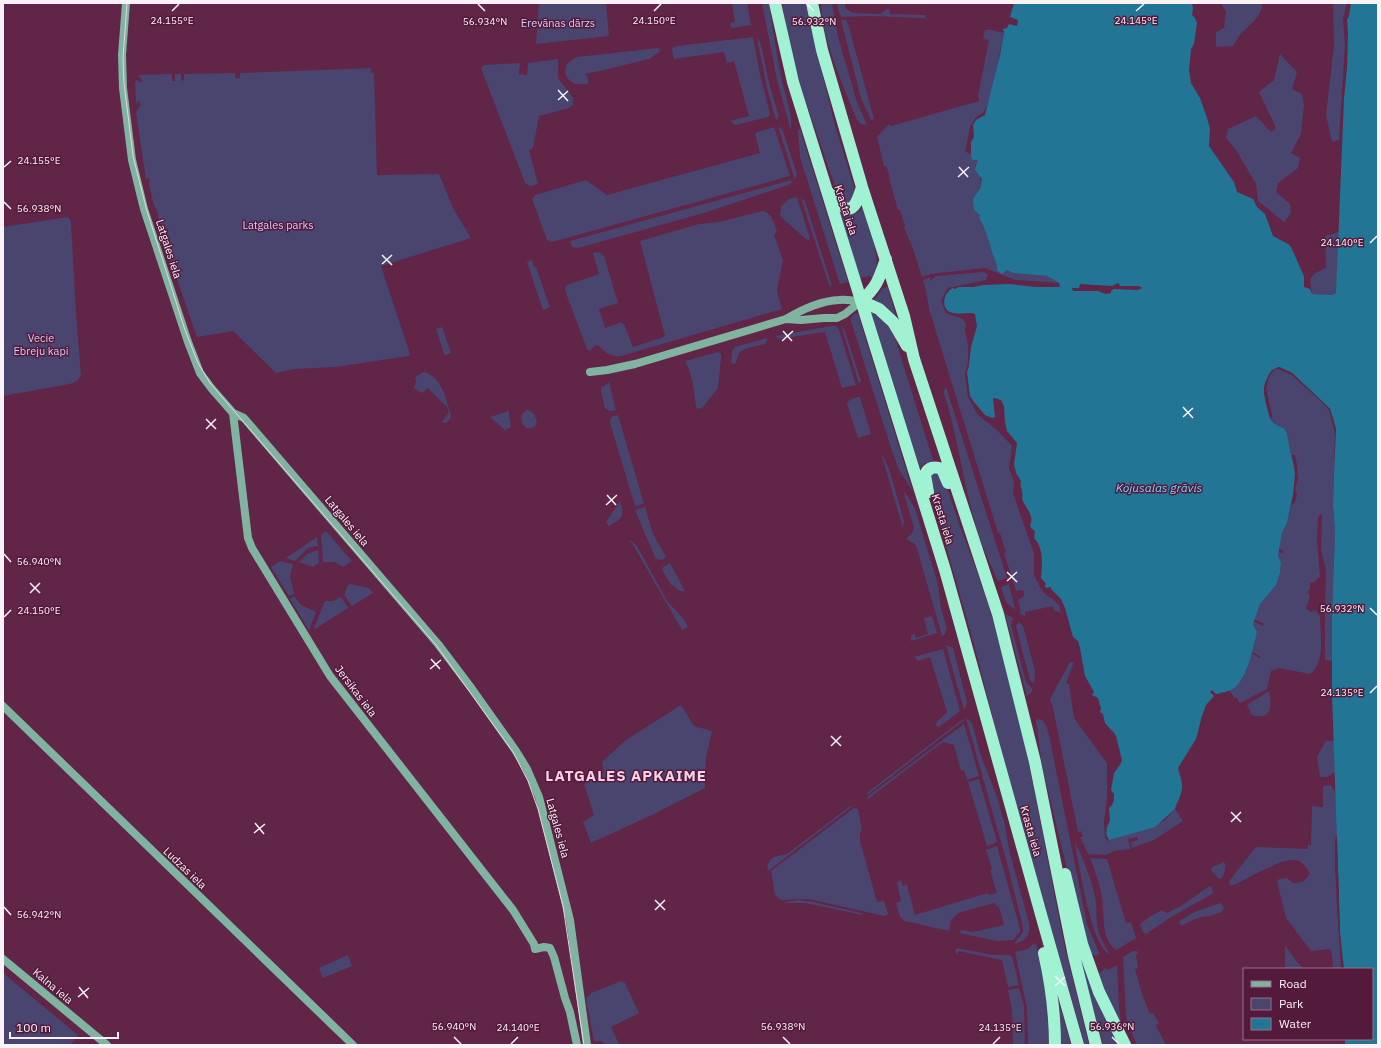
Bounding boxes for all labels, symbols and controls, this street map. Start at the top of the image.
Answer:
text: 24.155°E [150,14,194,27]
text: 24.150°E [632,14,676,27]
text: 24.145°E [1114,14,1158,27]
text: 56.934°N [463,15,507,28]
text: 56.932°N [792,15,836,28]
park label: Erevānas dārzs [521,16,595,30]
text: 24.155°E [17,154,61,167]
street label: Krasta iela [831,183,861,237]
text: 56.938°N [17,202,61,215]
street label: Latgales iela [153,218,185,280]
park label: Latgales parks [242,218,314,232]
text: 24.140°E [1320,236,1364,249]
park label: Vecie Ebreju kapi [13,331,69,358]
water label: Kojusalas grāvis [1116,480,1203,495]
street label: Krasta iela [929,492,957,546]
street label: Latgales iela [322,493,372,549]
text: 56.940°N [17,555,61,568]
text: 56.932°N [1320,602,1364,615]
text: 24.150°E [17,604,61,617]
street label: Jersikas iela [332,662,380,720]
text: 24.135°E [1320,686,1364,699]
district label: LATGALES APKAIME [545,766,707,785]
street label: Latgales iela [543,797,573,860]
street label: Krasta iela [1017,804,1045,858]
street label: Ludzas iela [160,844,210,892]
text: 56.942°N [17,908,61,921]
street label: Kalna iela [30,965,76,1007]
legend [1243,968,1373,1040]
text: Road [1279,976,1307,991]
text: Park [1279,996,1304,1011]
scale bar [10,1014,118,1040]
text: Water [1279,1016,1312,1031]
text: 100 m [16,1020,51,1035]
text: 56.940°N [432,1020,476,1033]
text: 56.938°N [761,1020,805,1033]
text: 56.936°N [1090,1020,1134,1033]
text: 24.140°E [496,1021,540,1034]
text: 24.135°E [978,1021,1022,1034]

